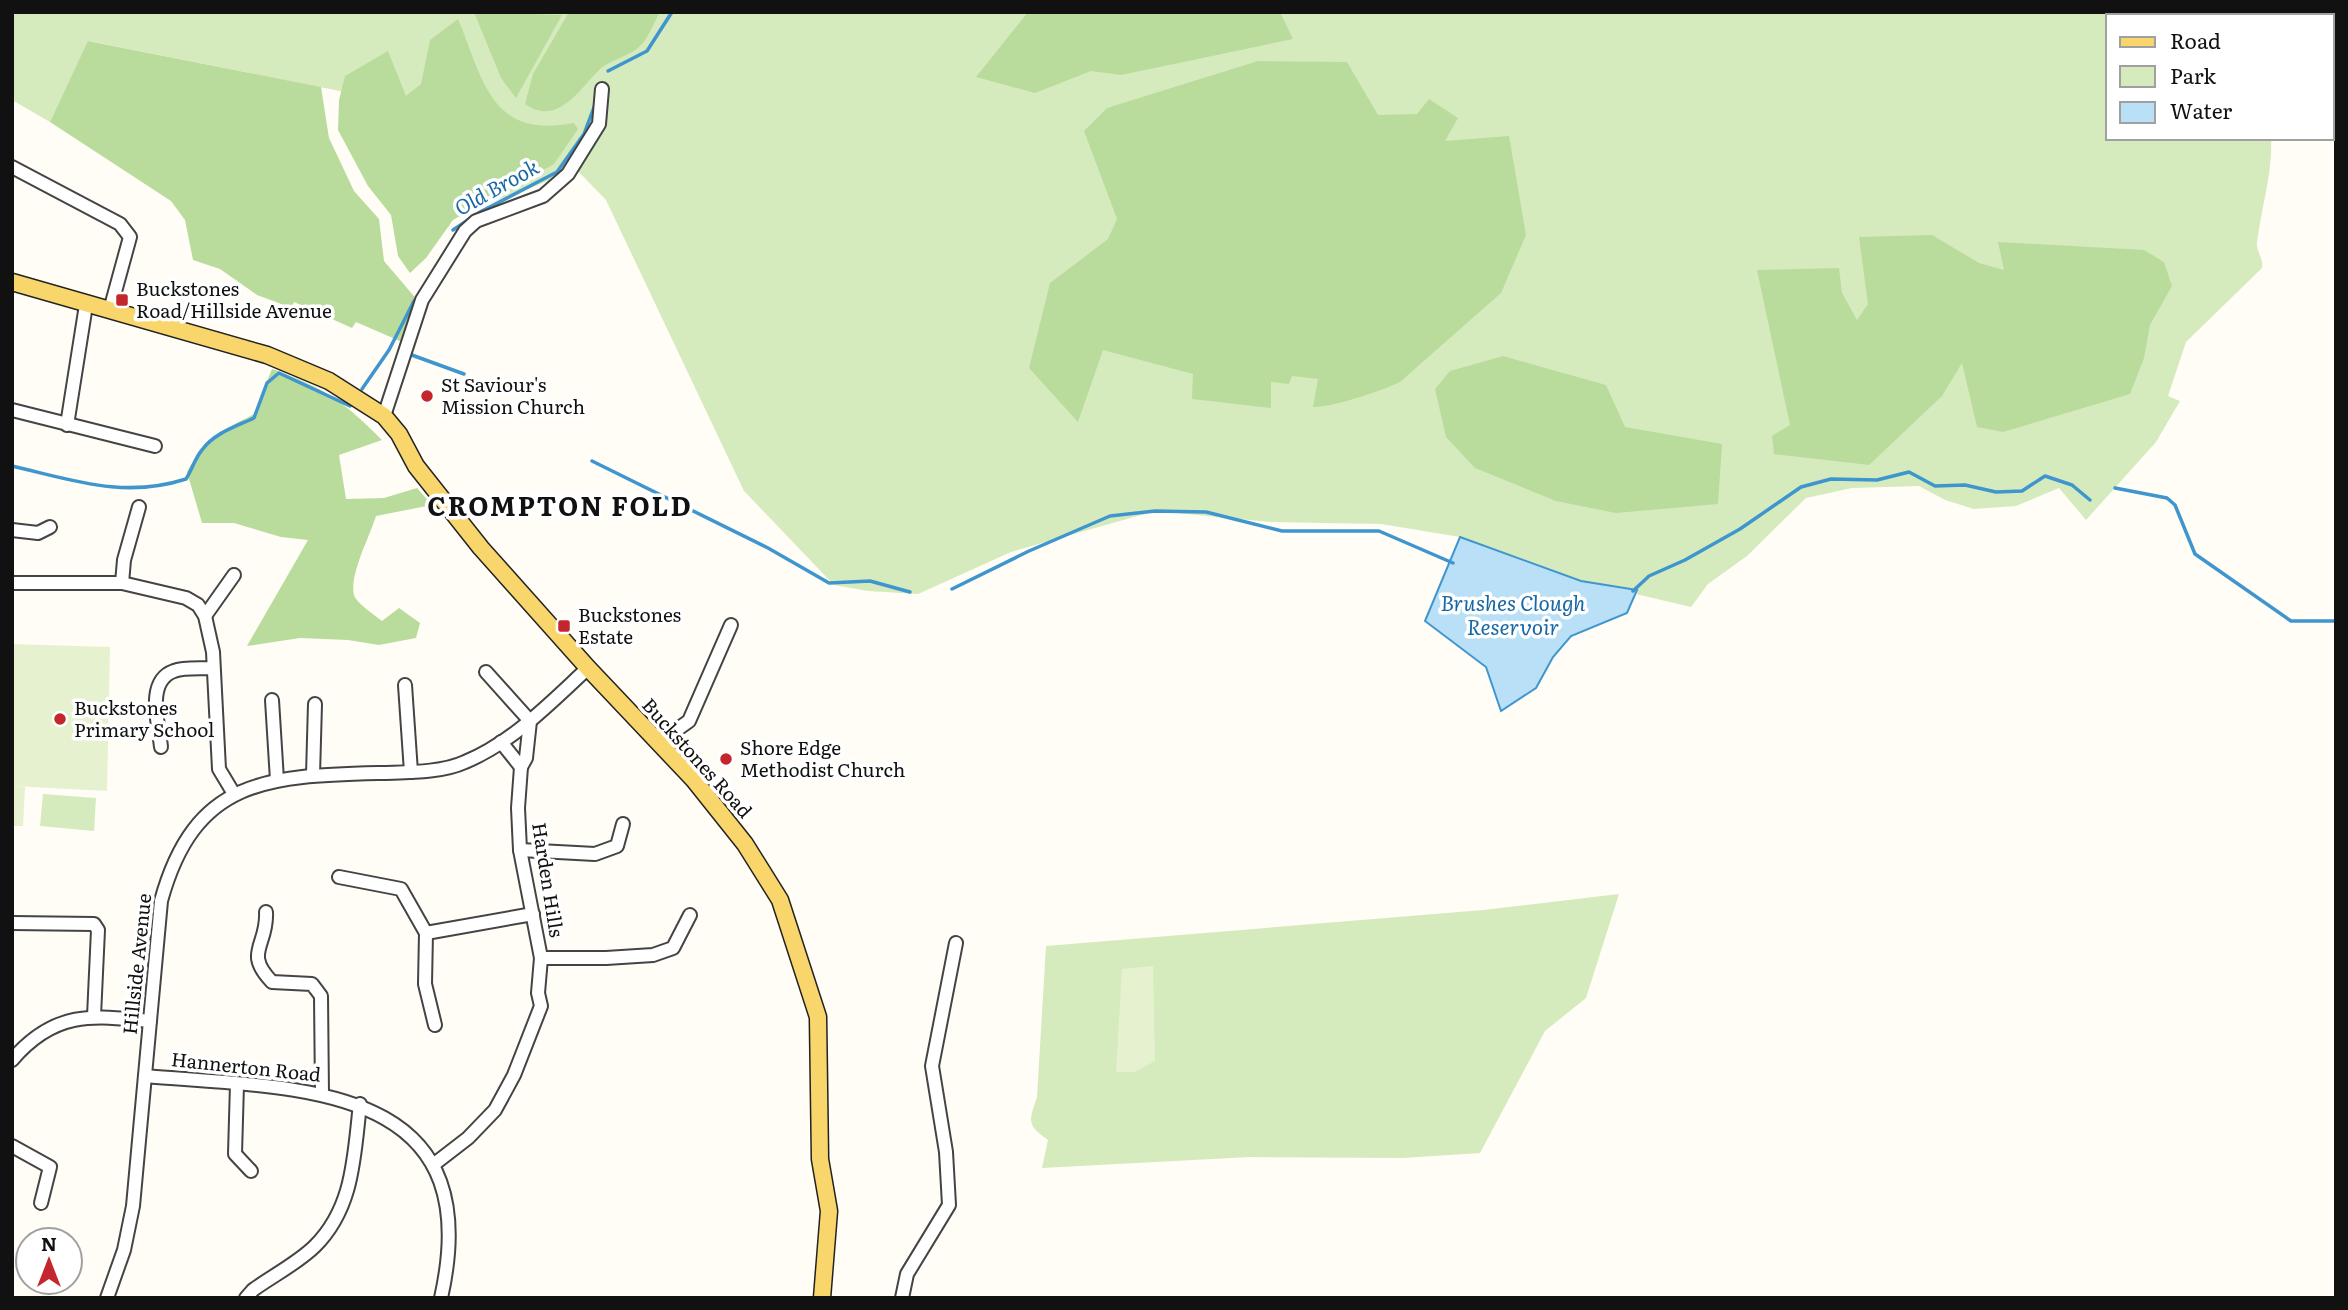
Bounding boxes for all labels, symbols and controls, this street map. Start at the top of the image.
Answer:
legend [2106,14,2334,140]
text: Road [2170,24,2221,55]
text: Park [2170,59,2216,90]
text: Water [2170,94,2232,125]
water label: Old Brook [448,150,544,222]
place label: Buckstones Road/Hillside Avenue [136,274,332,324]
marker: Buckstones Road/Hillside Avenue [114,292,130,308]
place label: St Saviour's Mission Church [441,370,585,420]
marker: St Saviour's Mission Church [419,388,435,404]
district label: CROMPTON FOLD [427,485,693,524]
water label: Brushes Clough Reservoir [1441,586,1586,641]
place label: Buckstones Estate [578,600,681,650]
marker: Buckstones Estate [556,618,572,634]
street label: Buckstones Road [636,691,760,824]
place label: Buckstones Primary School [74,693,215,743]
marker: Buckstones Primary School [52,711,68,727]
place label: Shore Edge Methodist Church [740,733,905,783]
marker: Shore Edge Methodist Church [718,751,734,767]
street label: Harden Hills [526,820,572,940]
street label: Hillside Avenue [115,892,157,1036]
street label: Hannerton Road [170,1044,323,1088]
north arrow [14,1226,84,1296]
text: N [41,1229,57,1257]

